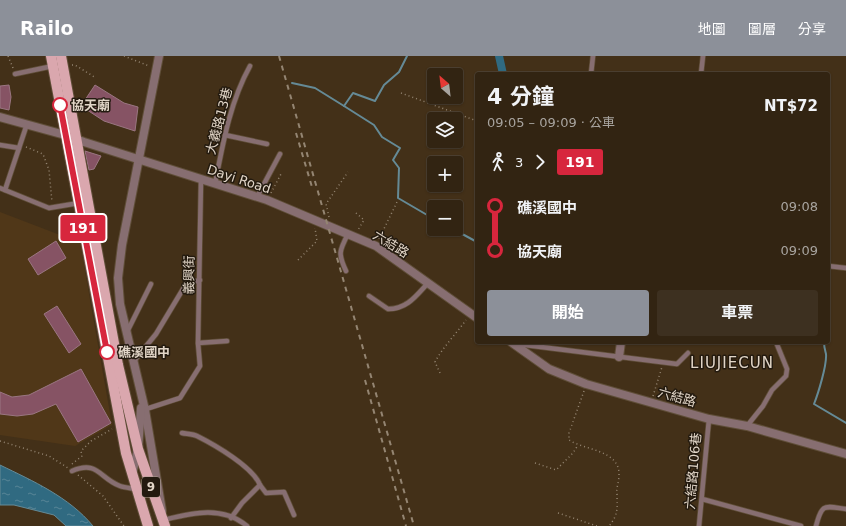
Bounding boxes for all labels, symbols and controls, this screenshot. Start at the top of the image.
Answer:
text: Railo [20,17,74,39]
text: 地圖 [698,21,726,37]
text: 圖層 [748,21,776,37]
text: 分享 [798,21,826,37]
north arrow [427,68,463,104]
map controls [427,68,463,236]
text: 4 分鐘 [487,84,554,109]
street label: 大義路13巷 [203,86,235,156]
marker: 協天廟 [52,97,68,113]
text: NT$72 [764,97,818,115]
place label: 協天廟 [71,98,110,113]
button: layers [427,112,463,148]
text: 09:05 – 09:09 · 公車 [487,115,615,130]
icon: walk [487,151,509,173]
icon: forward [529,151,551,173]
text: 191 [565,154,595,170]
text: 3 [515,155,523,170]
button: + [427,156,463,192]
street label: Dayi Road [205,162,273,196]
text: 礁溪國中 [517,199,577,217]
text: 09:08 [781,199,818,214]
button: − [427,200,463,236]
line badge: 191 [60,215,106,241]
text: 191 [68,220,98,236]
street label: 六結路 [370,227,412,261]
text: 協天廟 [517,243,562,261]
text: 09:09 [781,243,818,258]
street label: 義興街 [181,255,197,295]
button: 開始 [487,290,649,336]
button: 車票 [657,290,818,336]
marker: 礁溪國中 [99,344,115,360]
place label: 礁溪國中 [118,345,170,360]
district label: LIUJIECUN [690,354,774,372]
street label: 六結路 [656,384,698,410]
street label: 六結路106巷 [682,432,704,510]
road number: 9 [142,477,160,497]

